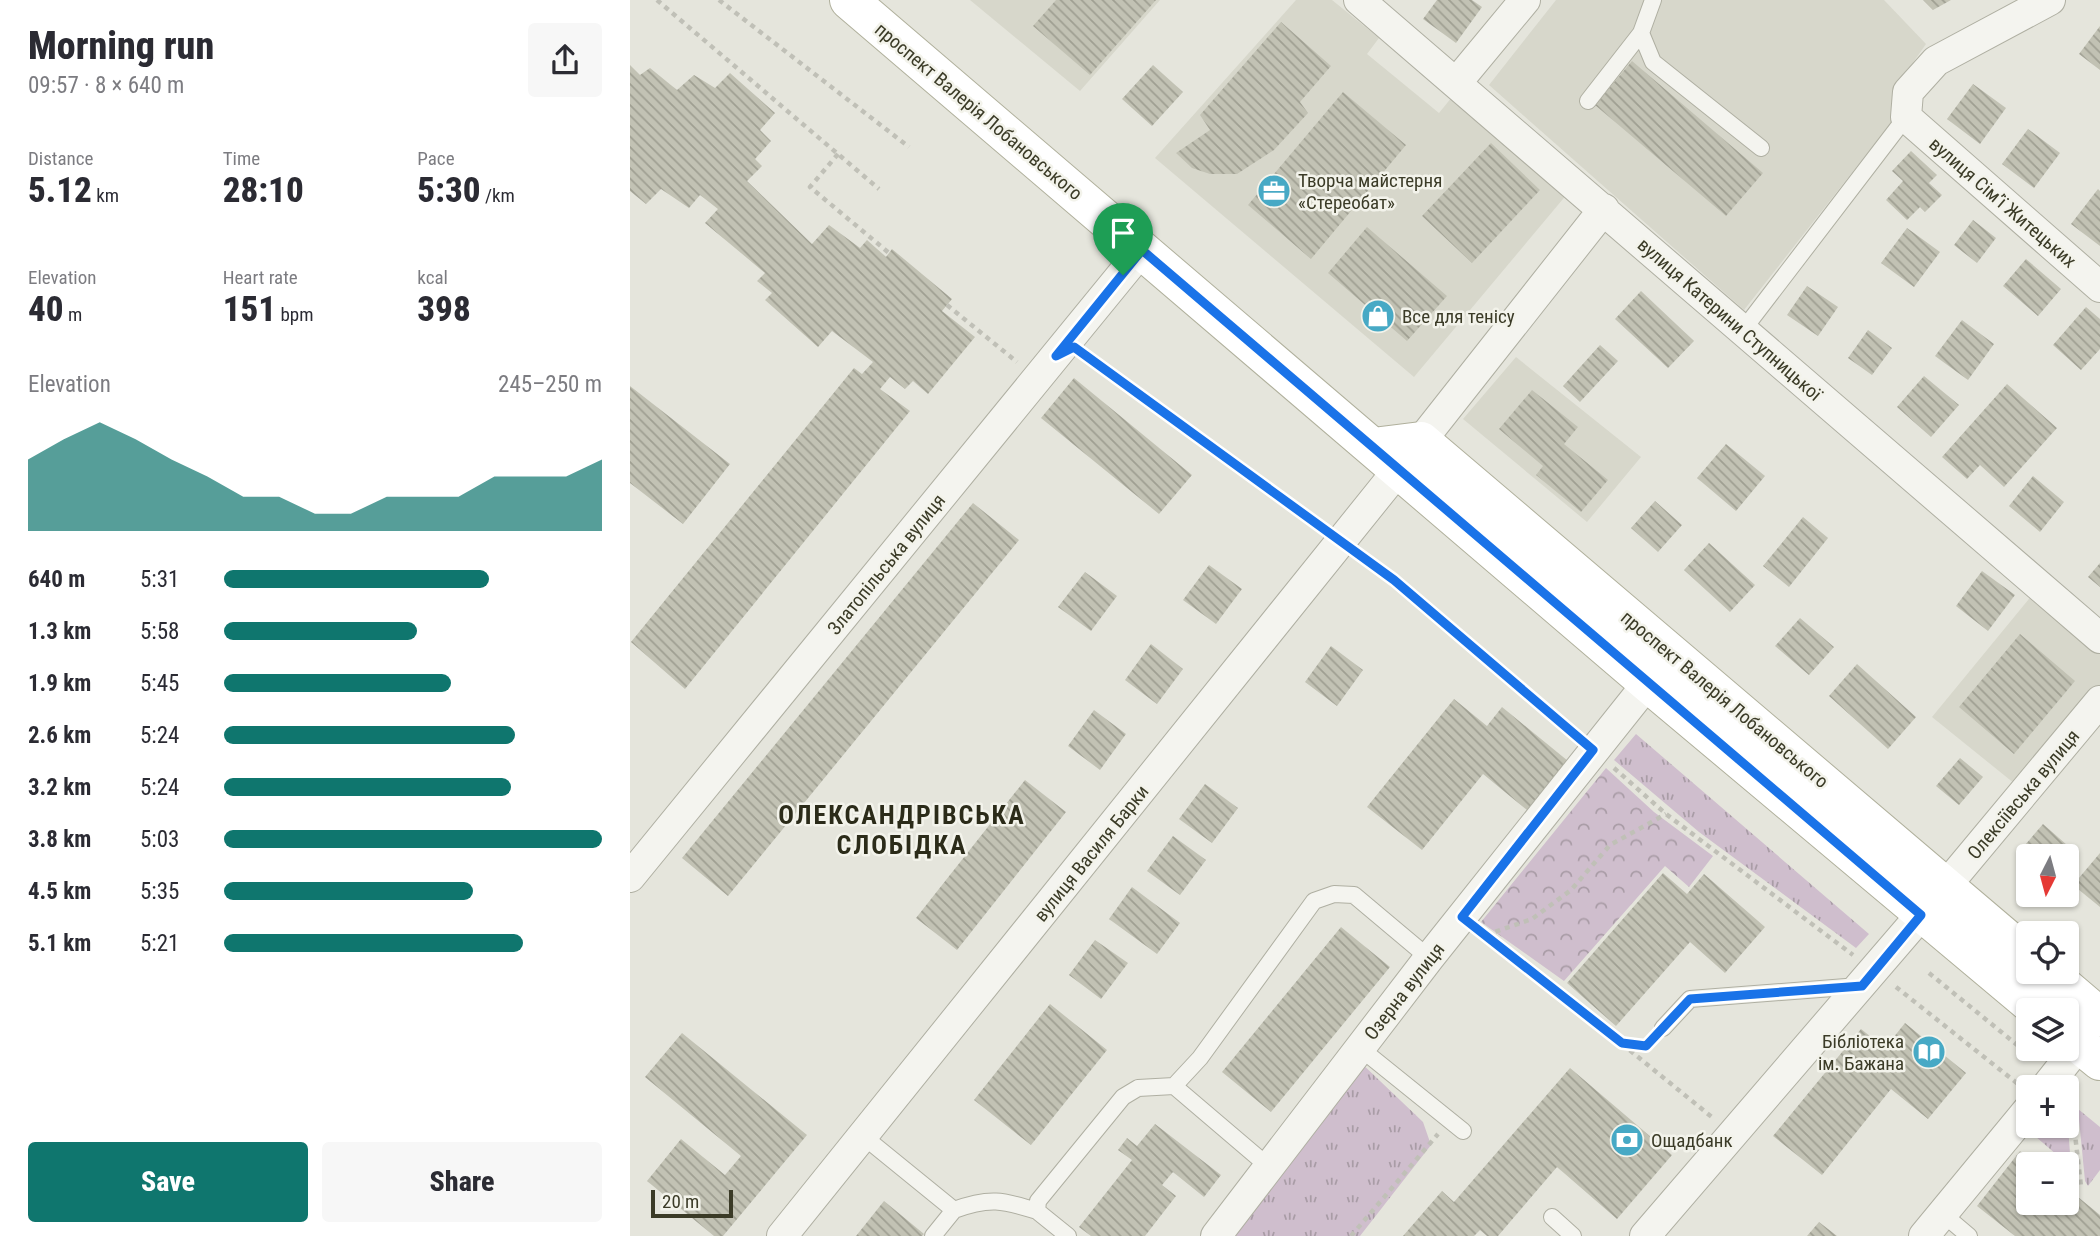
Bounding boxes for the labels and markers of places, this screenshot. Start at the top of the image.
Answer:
place label: Творча майстерня «Стереобат» [1298,169,1442,214]
office icon: Творча майстерня «Стереобат» [1255,172,1293,210]
pin [1093,203,1153,275]
shop icon: Все для тенісу [1359,297,1397,335]
place label: Все для тенісу [1402,305,1515,328]
place label: Бібліотека ім. Бажана [1818,1030,1904,1075]
library icon: Бібліотека ім. Бажана [1910,1033,1948,1071]
bank icon: Ощадбанк [1608,1121,1646,1159]
place label: Ощадбанк [1651,1129,1733,1152]

